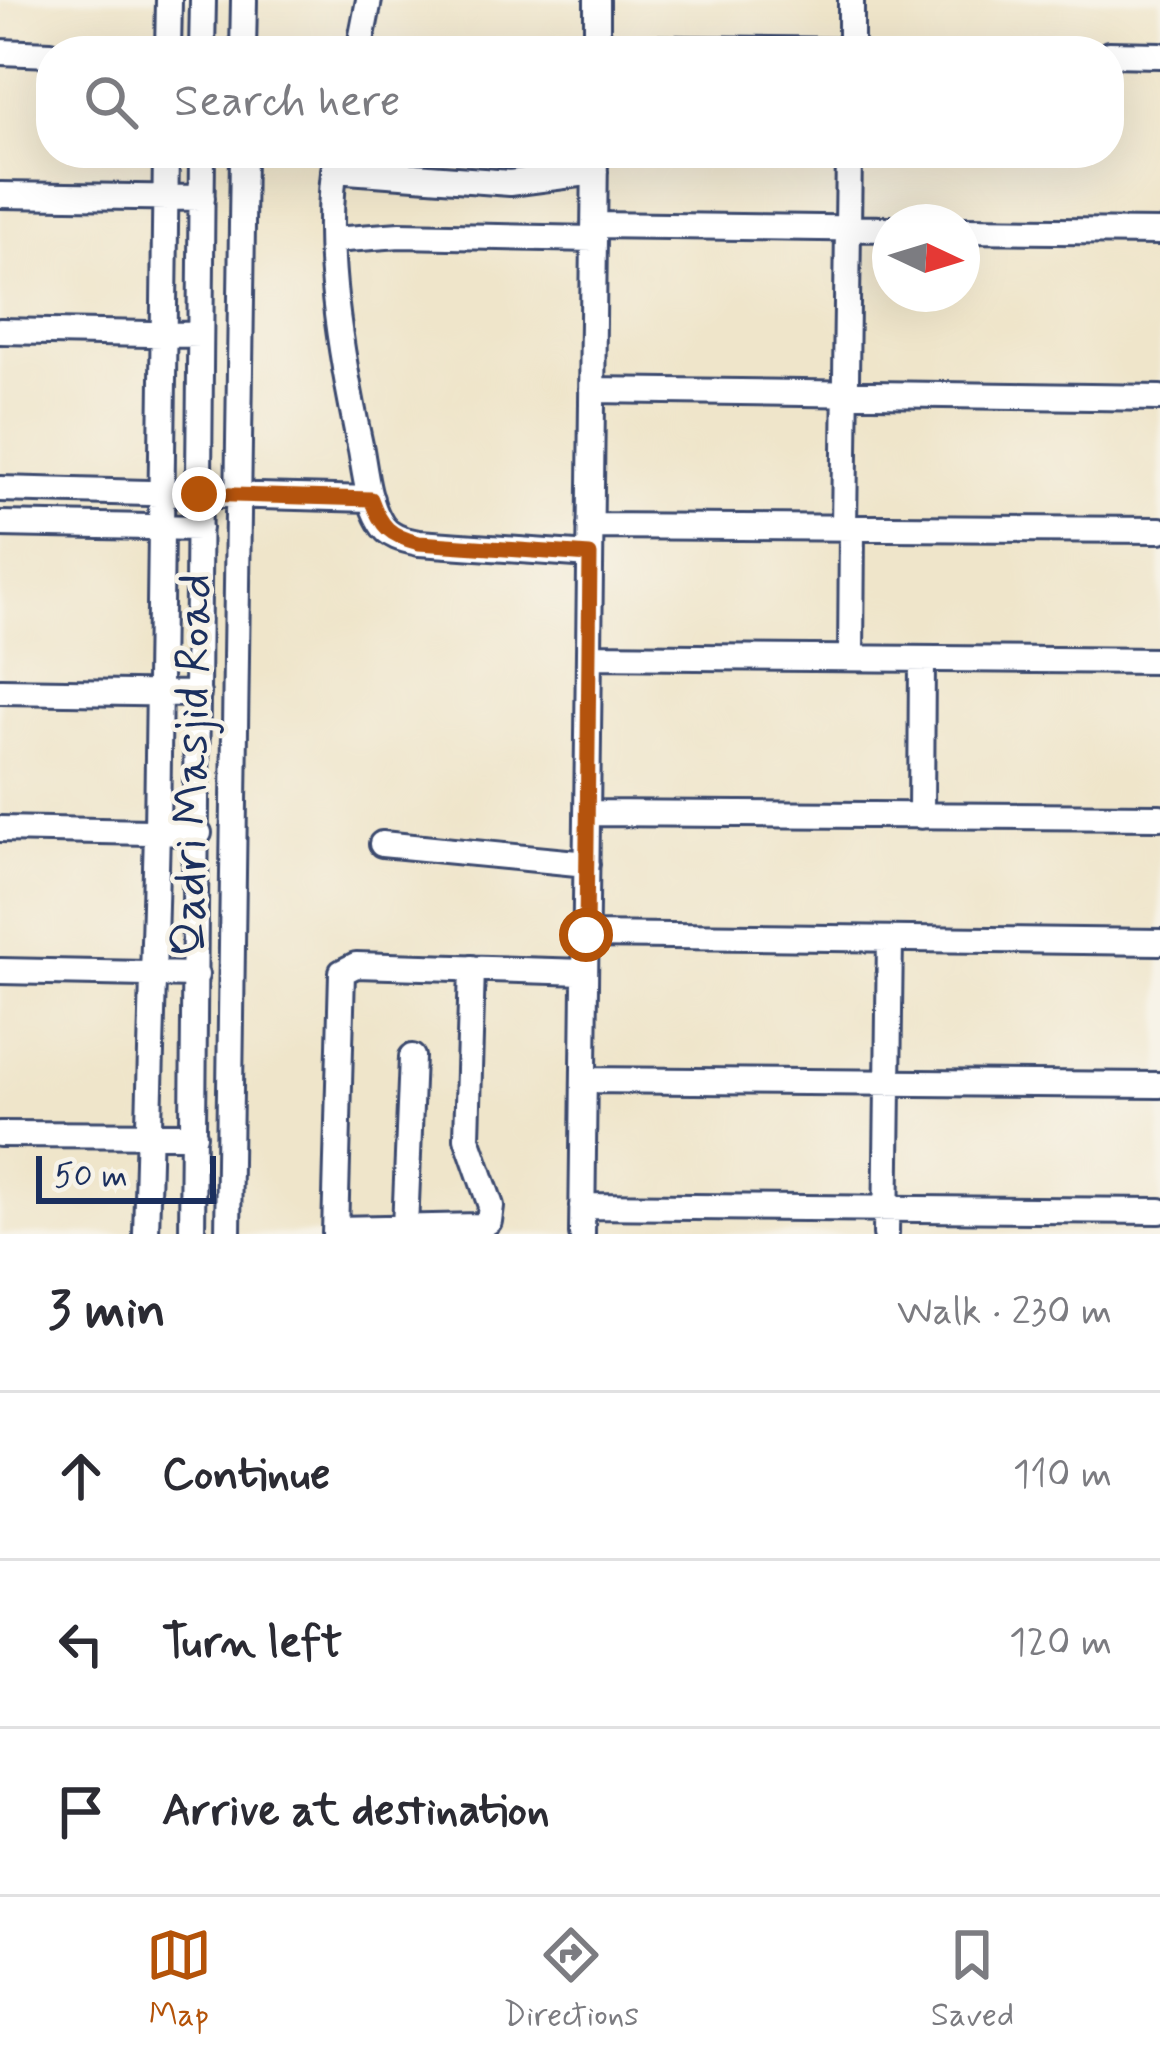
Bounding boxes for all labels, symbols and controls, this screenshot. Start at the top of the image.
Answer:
search box [36,36,1124,168]
icon: search [78,69,144,135]
text: Search here [174,73,401,132]
north arrow [872,204,980,312]
route end [172,467,226,521]
street label: Qadri Masjid Road [158,573,228,957]
route start [559,908,613,962]
scale bar [36,1150,216,1203]
text: 50 m [54,1155,128,1199]
text: 3 min [48,1279,166,1345]
text: Walk · 230 m [897,1287,1112,1338]
icon: ahead [48,1443,114,1509]
text: Continue [162,1446,330,1505]
text: 110 m [1013,1450,1112,1501]
icon: left [48,1611,114,1677]
text: Turn left [162,1614,342,1673]
text: 120 m [1009,1618,1112,1669]
icon: arrive [48,1779,114,1845]
text: Arrive at destination [162,1782,550,1841]
tab: Map [146,1922,212,2038]
tab: Directions [503,1922,639,2038]
tab: Saved [931,1922,1014,2038]

